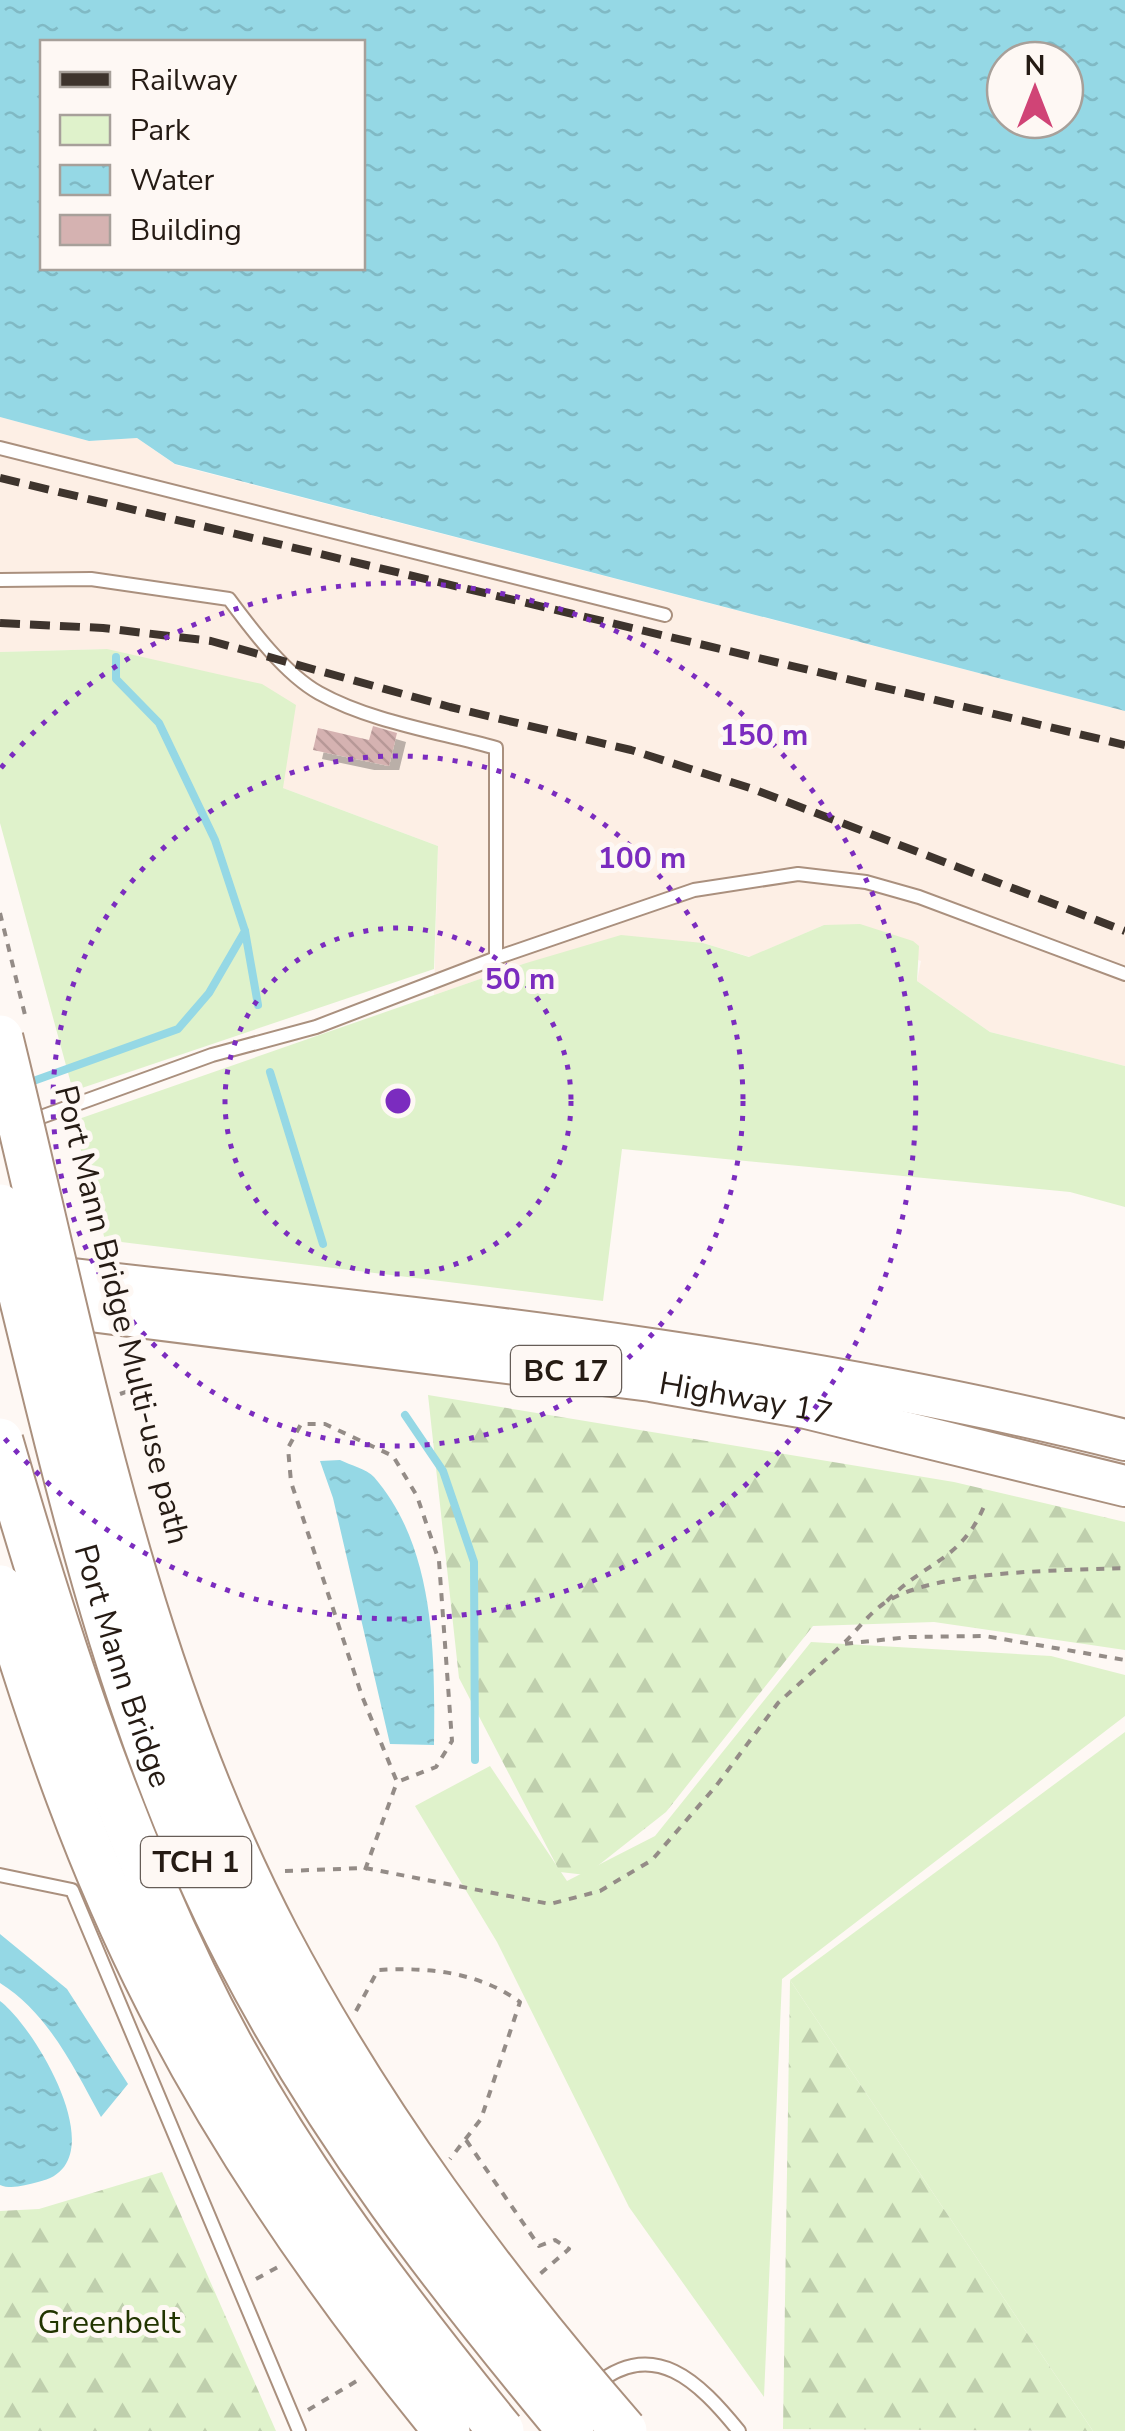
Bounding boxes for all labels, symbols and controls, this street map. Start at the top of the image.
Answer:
legend [40,40,365,270]
north arrow [985,40,1085,140]
text: N [1025,47,1045,85]
text: Railway [130,60,238,101]
text: Park [130,110,191,151]
text: Water [130,160,215,201]
text: Building [130,210,242,251]
text: 150 m [720,715,808,756]
text: 100 m [598,838,686,879]
text: 50 m [485,959,555,1000]
street label: Port Mann Bridge Multi-use path [44,1081,200,1549]
centre of rings [380,1083,416,1119]
road number: BC 17 [511,1346,621,1396]
street label: Highway 17 [656,1361,837,1435]
street label: Port Mann Bridge [64,1539,183,1793]
road number: TCH 1 [141,1837,251,1887]
park label: Greenbelt [38,2301,181,2344]

